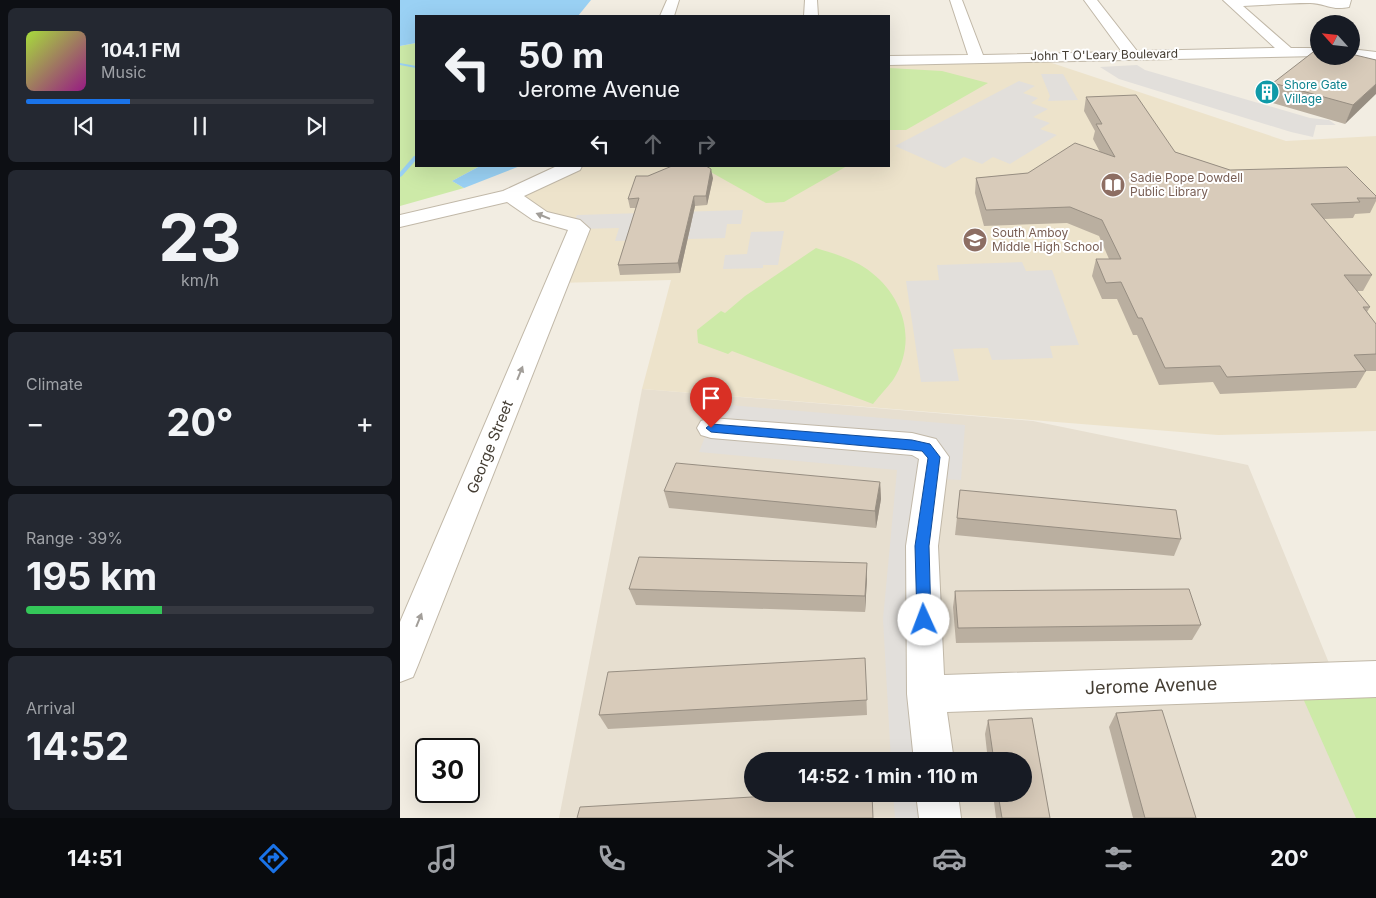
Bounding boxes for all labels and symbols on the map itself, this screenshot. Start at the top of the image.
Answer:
north arrow [1310,15,1360,65]
street label: John T O'Leary Boulevard [1030,46,1178,63]
place label: Shore Gate Village [1284,77,1347,106]
building icon: Shore Gate Village [1254,79,1280,105]
place label: Sadie Pope Dowdell Public Library [1130,170,1243,199]
library icon: Sadie Pope Dowdell Public Library [1100,172,1126,198]
one-way arrow [535,212,550,220]
place label: South Amboy Middle High School [992,225,1102,254]
school or university icon: South Amboy Middle High School [962,227,988,253]
one-way arrow [516,365,524,380]
pin [690,377,732,428]
street label: George Street [462,397,517,496]
position arrow [897,593,949,645]
one-way arrow [415,613,423,627]
street label: Jerome Avenue [1084,673,1218,698]
speed limit sign: 30 [415,738,480,803]

